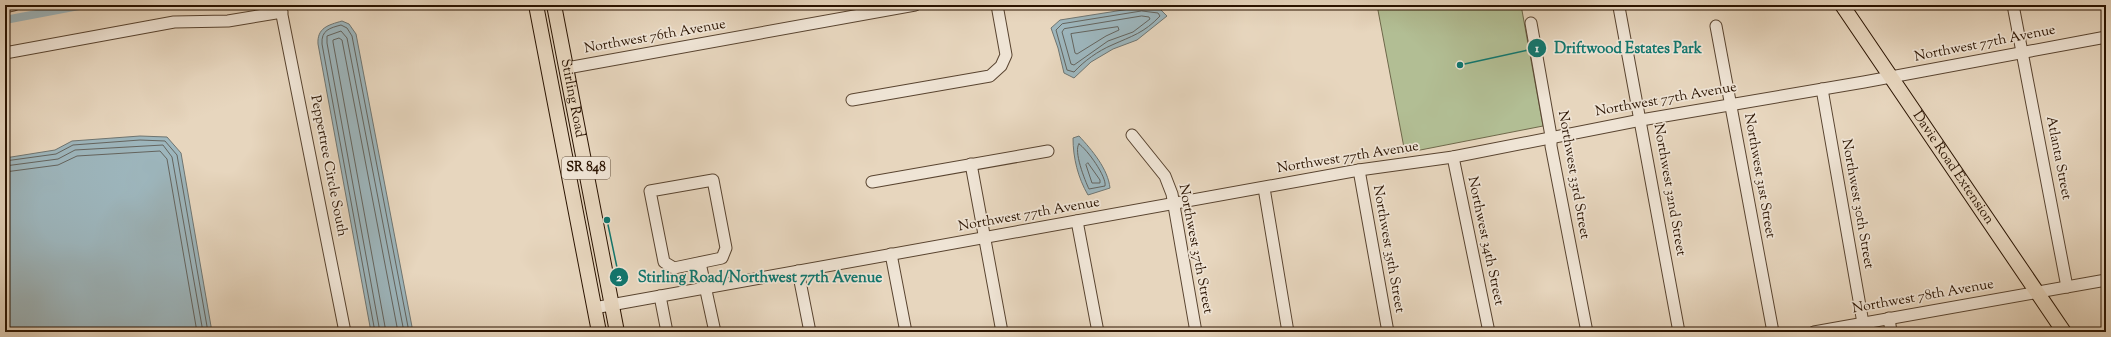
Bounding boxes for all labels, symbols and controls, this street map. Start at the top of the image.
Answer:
street label: Northwest 76th Avenue [583,15,727,59]
street label: Northwest 77th Avenue [1913,21,2057,67]
callout: Driftwood Estates Park [1527,34,1710,61]
text: Driftwood Estates Park [1554,39,1703,60]
text: 1 [1534,40,1540,58]
street label: Stirling Road [555,57,589,139]
street label: Northwest 77th Avenue [1594,78,1738,122]
street label: Peppertree Circle South [304,94,352,238]
street label: Davie Road Extension [1907,107,1998,229]
street label: Northwest 33rd Street [1552,109,1594,241]
street label: Northwest 31st Street [1738,112,1780,240]
street label: Atlanta Street [2040,114,2076,202]
street label: Northwest 32nd Street [1648,122,1691,258]
street label: Northwest 77th Avenue [1276,137,1420,179]
street label: Northwest 30th Street [1836,137,1878,271]
road number: SR 848 [562,157,610,179]
street label: Northwest 34th Street [1462,175,1508,308]
street label: Northwest 37th Street [1173,183,1217,316]
street label: Northwest 35th Street [1367,184,1409,315]
street label: Northwest 77th Avenue [957,193,1101,237]
callout: Stirling Road/Northwest 77th Avenue [609,264,890,291]
text: Stirling Road/Northwest 77th Avenue [638,268,882,289]
text: 2 [616,269,622,287]
street label: Northwest 78th Avenue [1851,275,1995,319]

